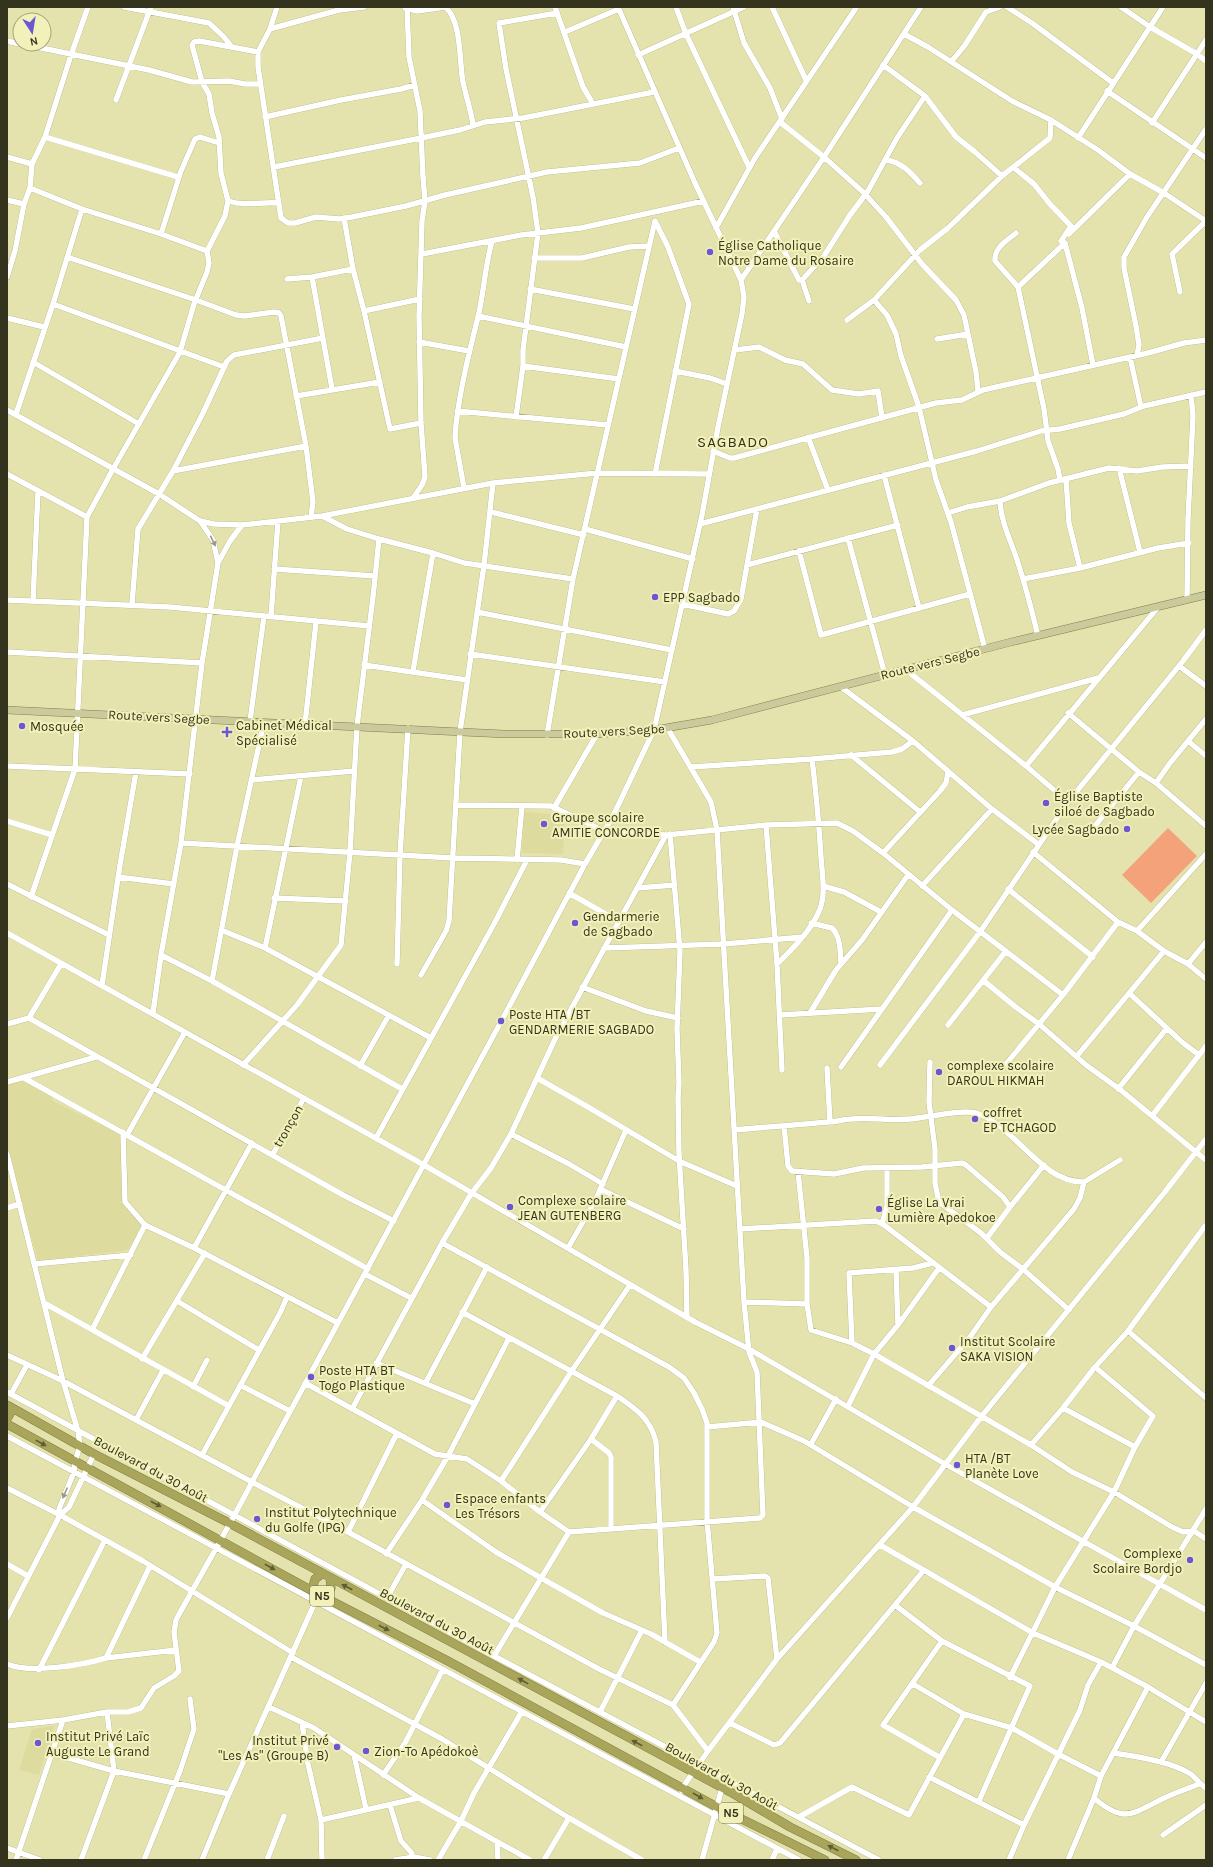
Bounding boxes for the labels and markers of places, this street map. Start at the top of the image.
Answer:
place label: Église Catholique Notre Dame du Rosaire [718,236,854,268]
marker: Église Catholique Notre Dame du Rosaire [705,247,715,257]
place label: EPP Sagbado [663,590,740,605]
marker: EPP Sagbado [650,592,660,602]
place label: Cabinet Médical Spécialisé [236,718,332,748]
place label: Mosquée [30,719,84,735]
marker: Mosquée [17,721,27,731]
marker: Cabinet Médical Spécialisé [221,726,233,738]
place label: Église Baptiste siloé de Sagbado [1054,787,1155,819]
marker: Église Baptiste siloé de Sagbado [1041,798,1051,808]
place label: Groupe scolaire AMITIE CONCORDE [552,810,660,840]
marker: Groupe scolaire AMITIE CONCORDE [539,819,549,829]
place label: Lycée Sagbado [1032,822,1119,837]
marker: Lycée Sagbado [1122,824,1132,834]
place label: Gendarmerie de Sagbado [583,909,660,939]
marker: Gendarmerie de Sagbado [570,918,580,928]
place label: Poste HTA /BT GENDARMERIE SAGBADO [509,1007,654,1037]
marker: Poste HTA /BT GENDARMERIE SAGBADO [496,1016,506,1026]
place label: complexe scolaire DAROUL HIKMAH [947,1058,1054,1088]
marker: complexe scolaire DAROUL HIKMAH [934,1067,944,1077]
place label: coffret EP TCHAGOD [983,1105,1057,1135]
marker: coffret EP TCHAGOD [970,1114,980,1124]
place label: Complexe scolaire JEAN GUTENBERG [518,1193,627,1223]
place label: Église La Vrai Lumière Apedokoe [887,1193,996,1225]
marker: Complexe scolaire JEAN GUTENBERG [505,1202,515,1212]
marker: Église La Vrai Lumière Apedokoe [874,1204,884,1214]
place label: Institut Scolaire SAKA VISION [960,1334,1056,1364]
marker: Institut Scolaire SAKA VISION [947,1343,957,1353]
place label: Poste HTA BT Togo Plastique [319,1363,405,1394]
marker: Poste HTA BT Togo Plastique [306,1372,316,1382]
place label: HTA /BT Planète Love [965,1451,1039,1481]
marker: HTA /BT Planète Love [952,1460,962,1470]
place label: Espace enfants Les Trésors [455,1491,546,1521]
marker: Espace enfants Les Trésors [442,1500,452,1510]
place label: Institut Polytechnique du Golfe (IPG) [265,1505,397,1535]
marker: Institut Polytechnique du Golfe (IPG) [252,1514,262,1524]
place label: Complexe Scolaire Bordjo [1092,1546,1182,1576]
marker: Complexe Scolaire Bordjo [1185,1555,1195,1565]
place label: Institut Privé Laïc Auguste Le Grand [46,1729,150,1759]
place label: Institut Privé "Les As" (Groupe B) [218,1733,329,1763]
marker: Institut Privé Laïc Auguste Le Grand [33,1738,43,1748]
marker: Institut Privé "Les As" (Groupe B) [332,1742,342,1752]
place label: Zion-To Apédokoè [374,1744,479,1759]
marker: Zion-To Apédokoè [361,1746,371,1756]

